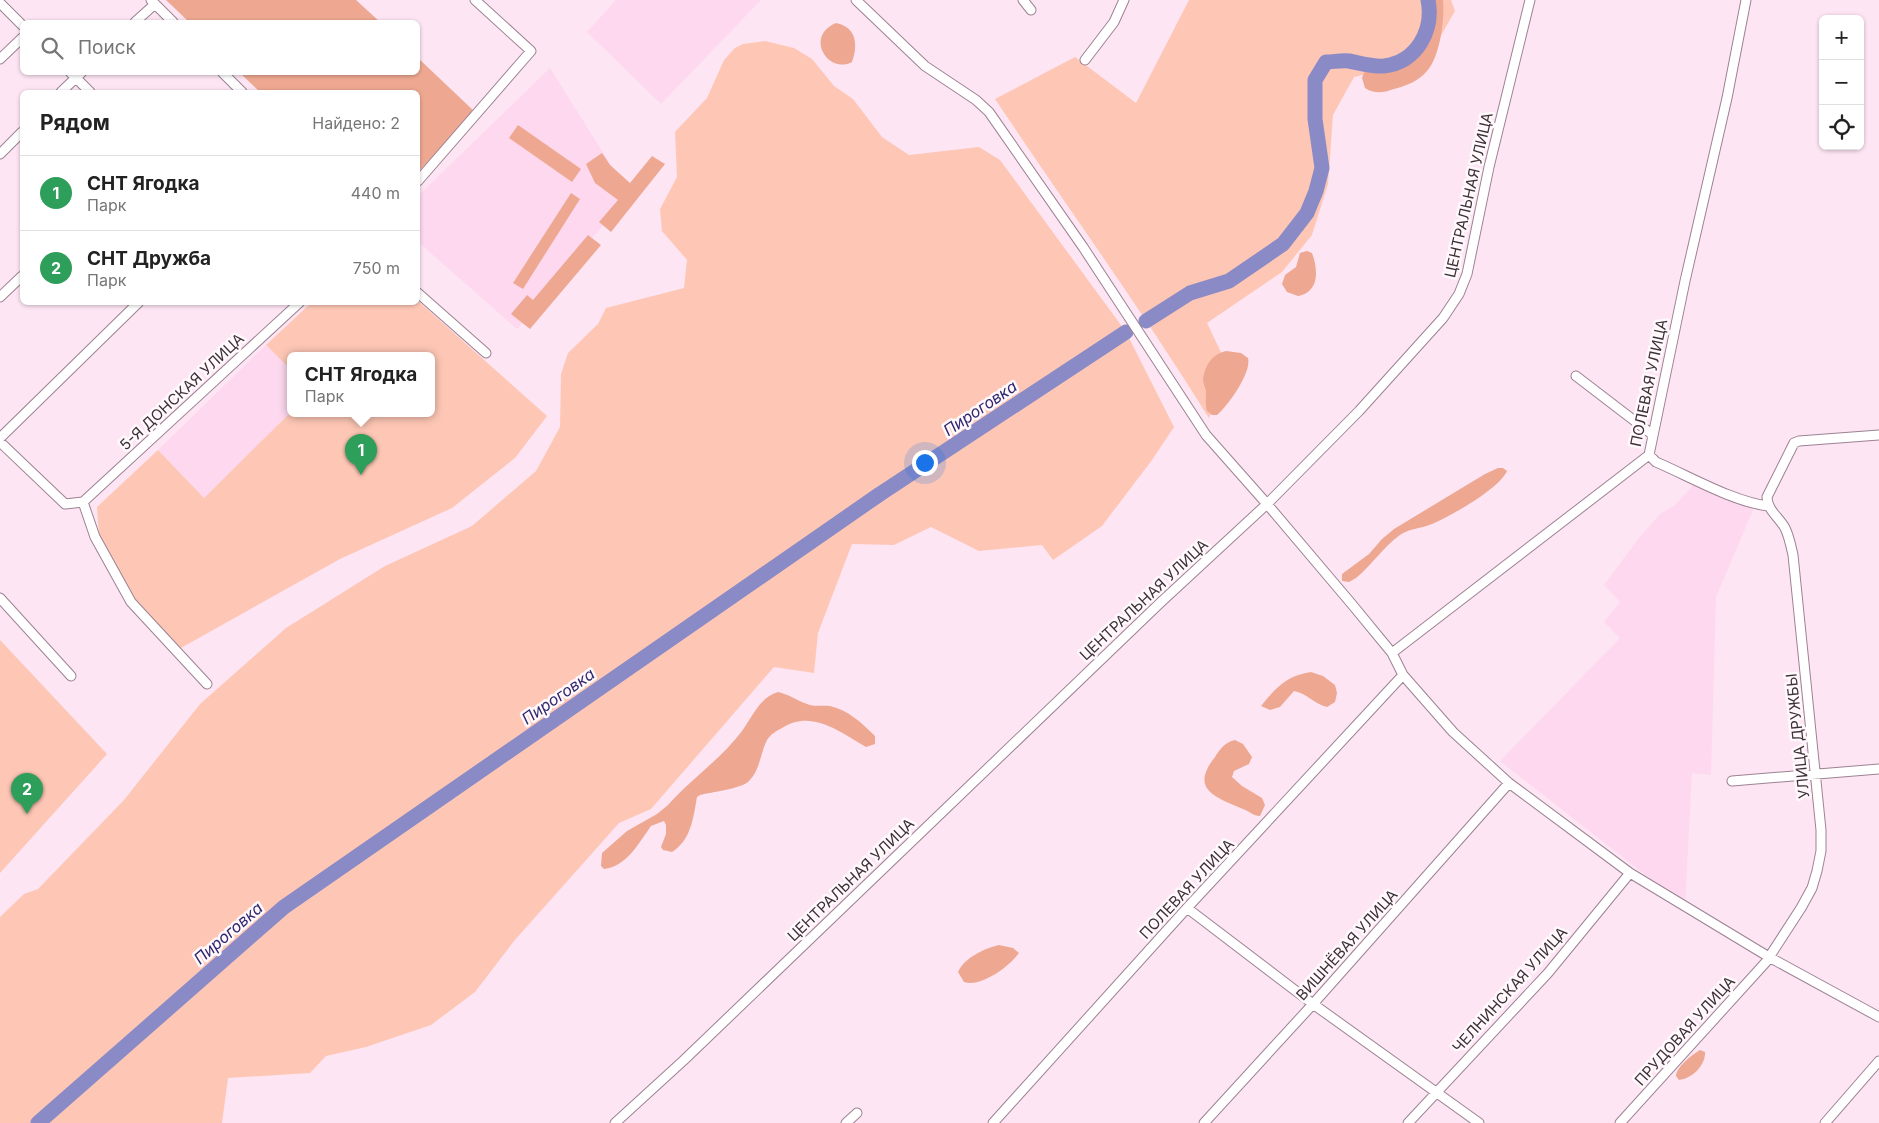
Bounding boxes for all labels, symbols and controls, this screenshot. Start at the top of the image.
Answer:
map controls [1819,15,1864,150]
button: + [1819,15,1864,60]
search box [20,20,420,75]
icon: search [38,34,66,62]
text: Поиск [78,36,136,59]
button: − [1819,60,1864,105]
button: locate [1819,105,1864,150]
text: Рядом [40,110,110,135]
street label: ЦЕНТРАЛЬНАЯ УЛИЦА [1440,110,1497,279]
text: Найдено: 2 [312,113,400,133]
text: СНТ Ягодка [87,172,200,195]
text: 1 [53,183,59,203]
text: 440 m [351,183,400,203]
text: Парк [87,195,126,215]
text: СНТ Дружба [87,247,211,270]
text: 2 [51,258,61,278]
text: 750 m [353,258,400,278]
text: Парк [87,270,126,290]
street label: ПОЛЕВАЯ УЛИЦА [1626,317,1671,448]
street label: 5-Я ДОНСКАЯ УЛИЦА [116,329,248,454]
popup [287,352,435,417]
text: СНТ Ягодка [305,363,417,386]
water label: Пироговка [939,376,1021,440]
text: Парк [305,386,344,406]
pin: 1 [345,434,377,475]
your location [912,450,938,476]
street label: ЦЕНТРАЛЬНАЯ УЛИЦА [1075,535,1212,664]
water label: Пироговка [518,663,599,728]
street label: УЛИЦА ДРУЖБЫ [1781,672,1814,800]
pin: 2 [11,773,43,814]
street label: ЦЕНТРАЛЬНАЯ УЛИЦА [783,814,918,945]
street label: ПОЛЕВАЯ УЛИЦА [1135,835,1238,943]
street label: ВИШНЁВАЯ УЛИЦА [1292,885,1401,1004]
water label: Пироговка [189,898,267,968]
street label: ЧЕЛНИНСКАЯ УЛИЦА [1448,923,1571,1056]
street label: ПРУДОВАЯ УЛИЦА [1630,972,1739,1089]

